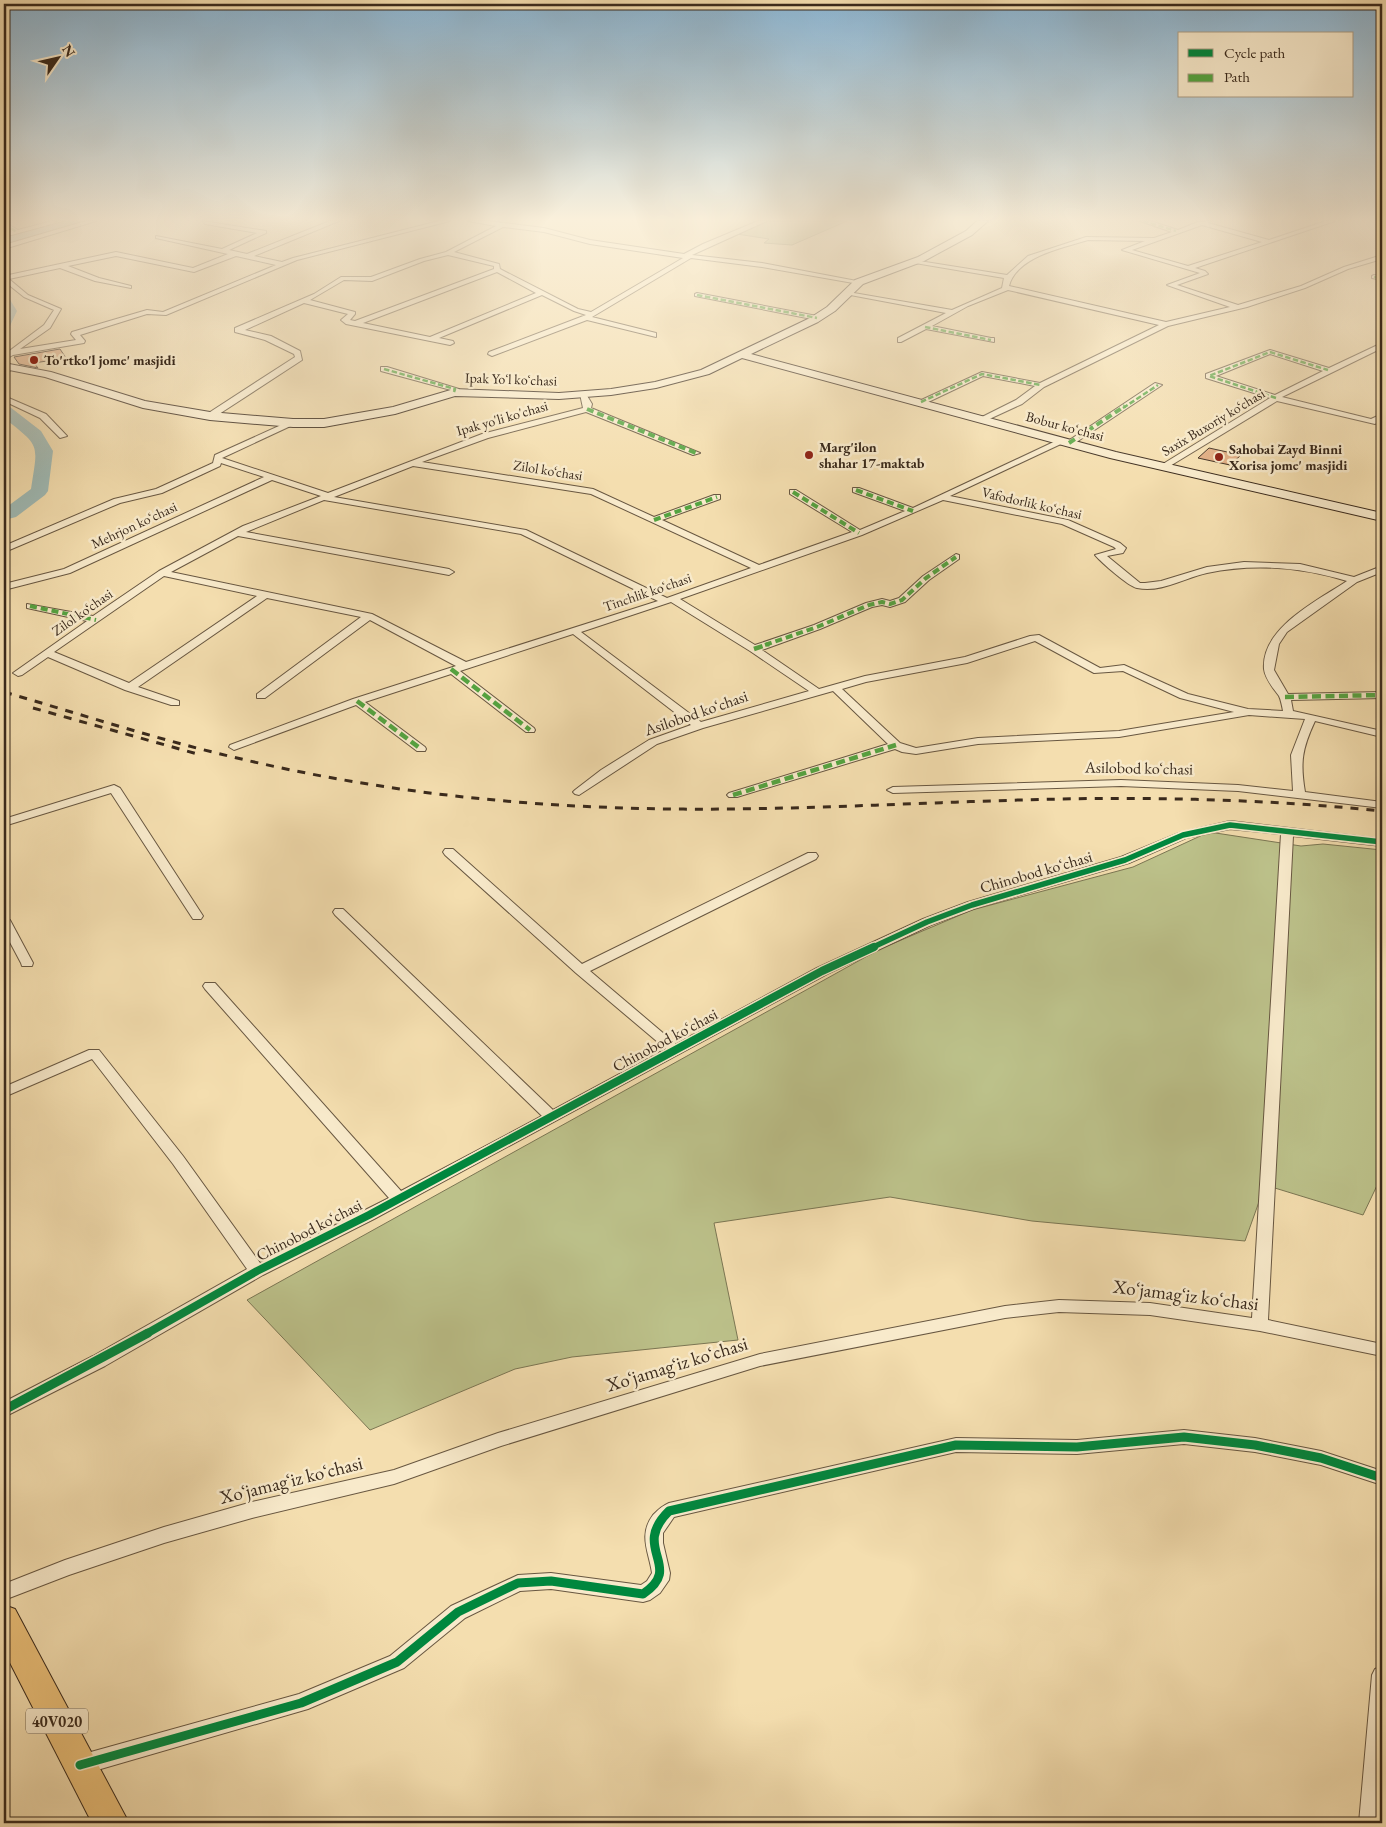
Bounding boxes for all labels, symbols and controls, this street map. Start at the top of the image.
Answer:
north arrow [32,32,82,82]
legend [1178,32,1354,98]
text: N [58,41,80,61]
text: Cycle path [1224,43,1286,62]
text: Path [1224,67,1250,86]
place label: To'rtko'l jome' masjidi [44,351,176,369]
marker: To'rtko'l jome' masjidi [28,354,40,366]
street label: Ipak Yoʻl koʻchasi [465,368,558,390]
street label: Saxix Buxoriy ko‘chasi [1158,384,1268,460]
street label: Ipak yo'li ko'chasi [454,396,550,440]
street label: Bobur koʻchasi [1024,407,1106,445]
place label: Marg'ilon shahar 17-maktab [819,438,925,472]
place label: Sahobai Zayd Binni Xorisa jome' masjidi [1228,440,1347,474]
marker: Marg'ilon shahar 17-maktab [803,449,815,461]
marker: Sahobai Zayd Binni Xorisa jome' masjidi [1213,451,1225,463]
street label: Zilol ko‘chasi [512,456,584,484]
street label: Vafodorlik koʻchasi [980,483,1084,523]
street label: Mehrjon koʻchasi [88,497,180,553]
street label: Tinchlik koʻchasi [601,568,694,615]
street label: Zilol ko‘chasi [48,584,116,639]
street label: Asilobod koʻchasi [640,685,751,741]
street label: Asilobod koʻchasi [1084,757,1193,779]
street label: Chinobod koʻchasi [977,846,1095,898]
street label: Chinobod koʻchasi [609,1003,721,1077]
street label: Chinobod koʻchasi [252,1194,366,1266]
street label: Xoʻjamagʻiz koʻchasi [1111,1274,1261,1316]
street label: Xoʻjamagʻiz koʻchasi [602,1331,751,1398]
street label: Xoʻjamagʻiz koʻchasi [216,1450,365,1510]
road number: 40V020 [26,1708,88,1734]

